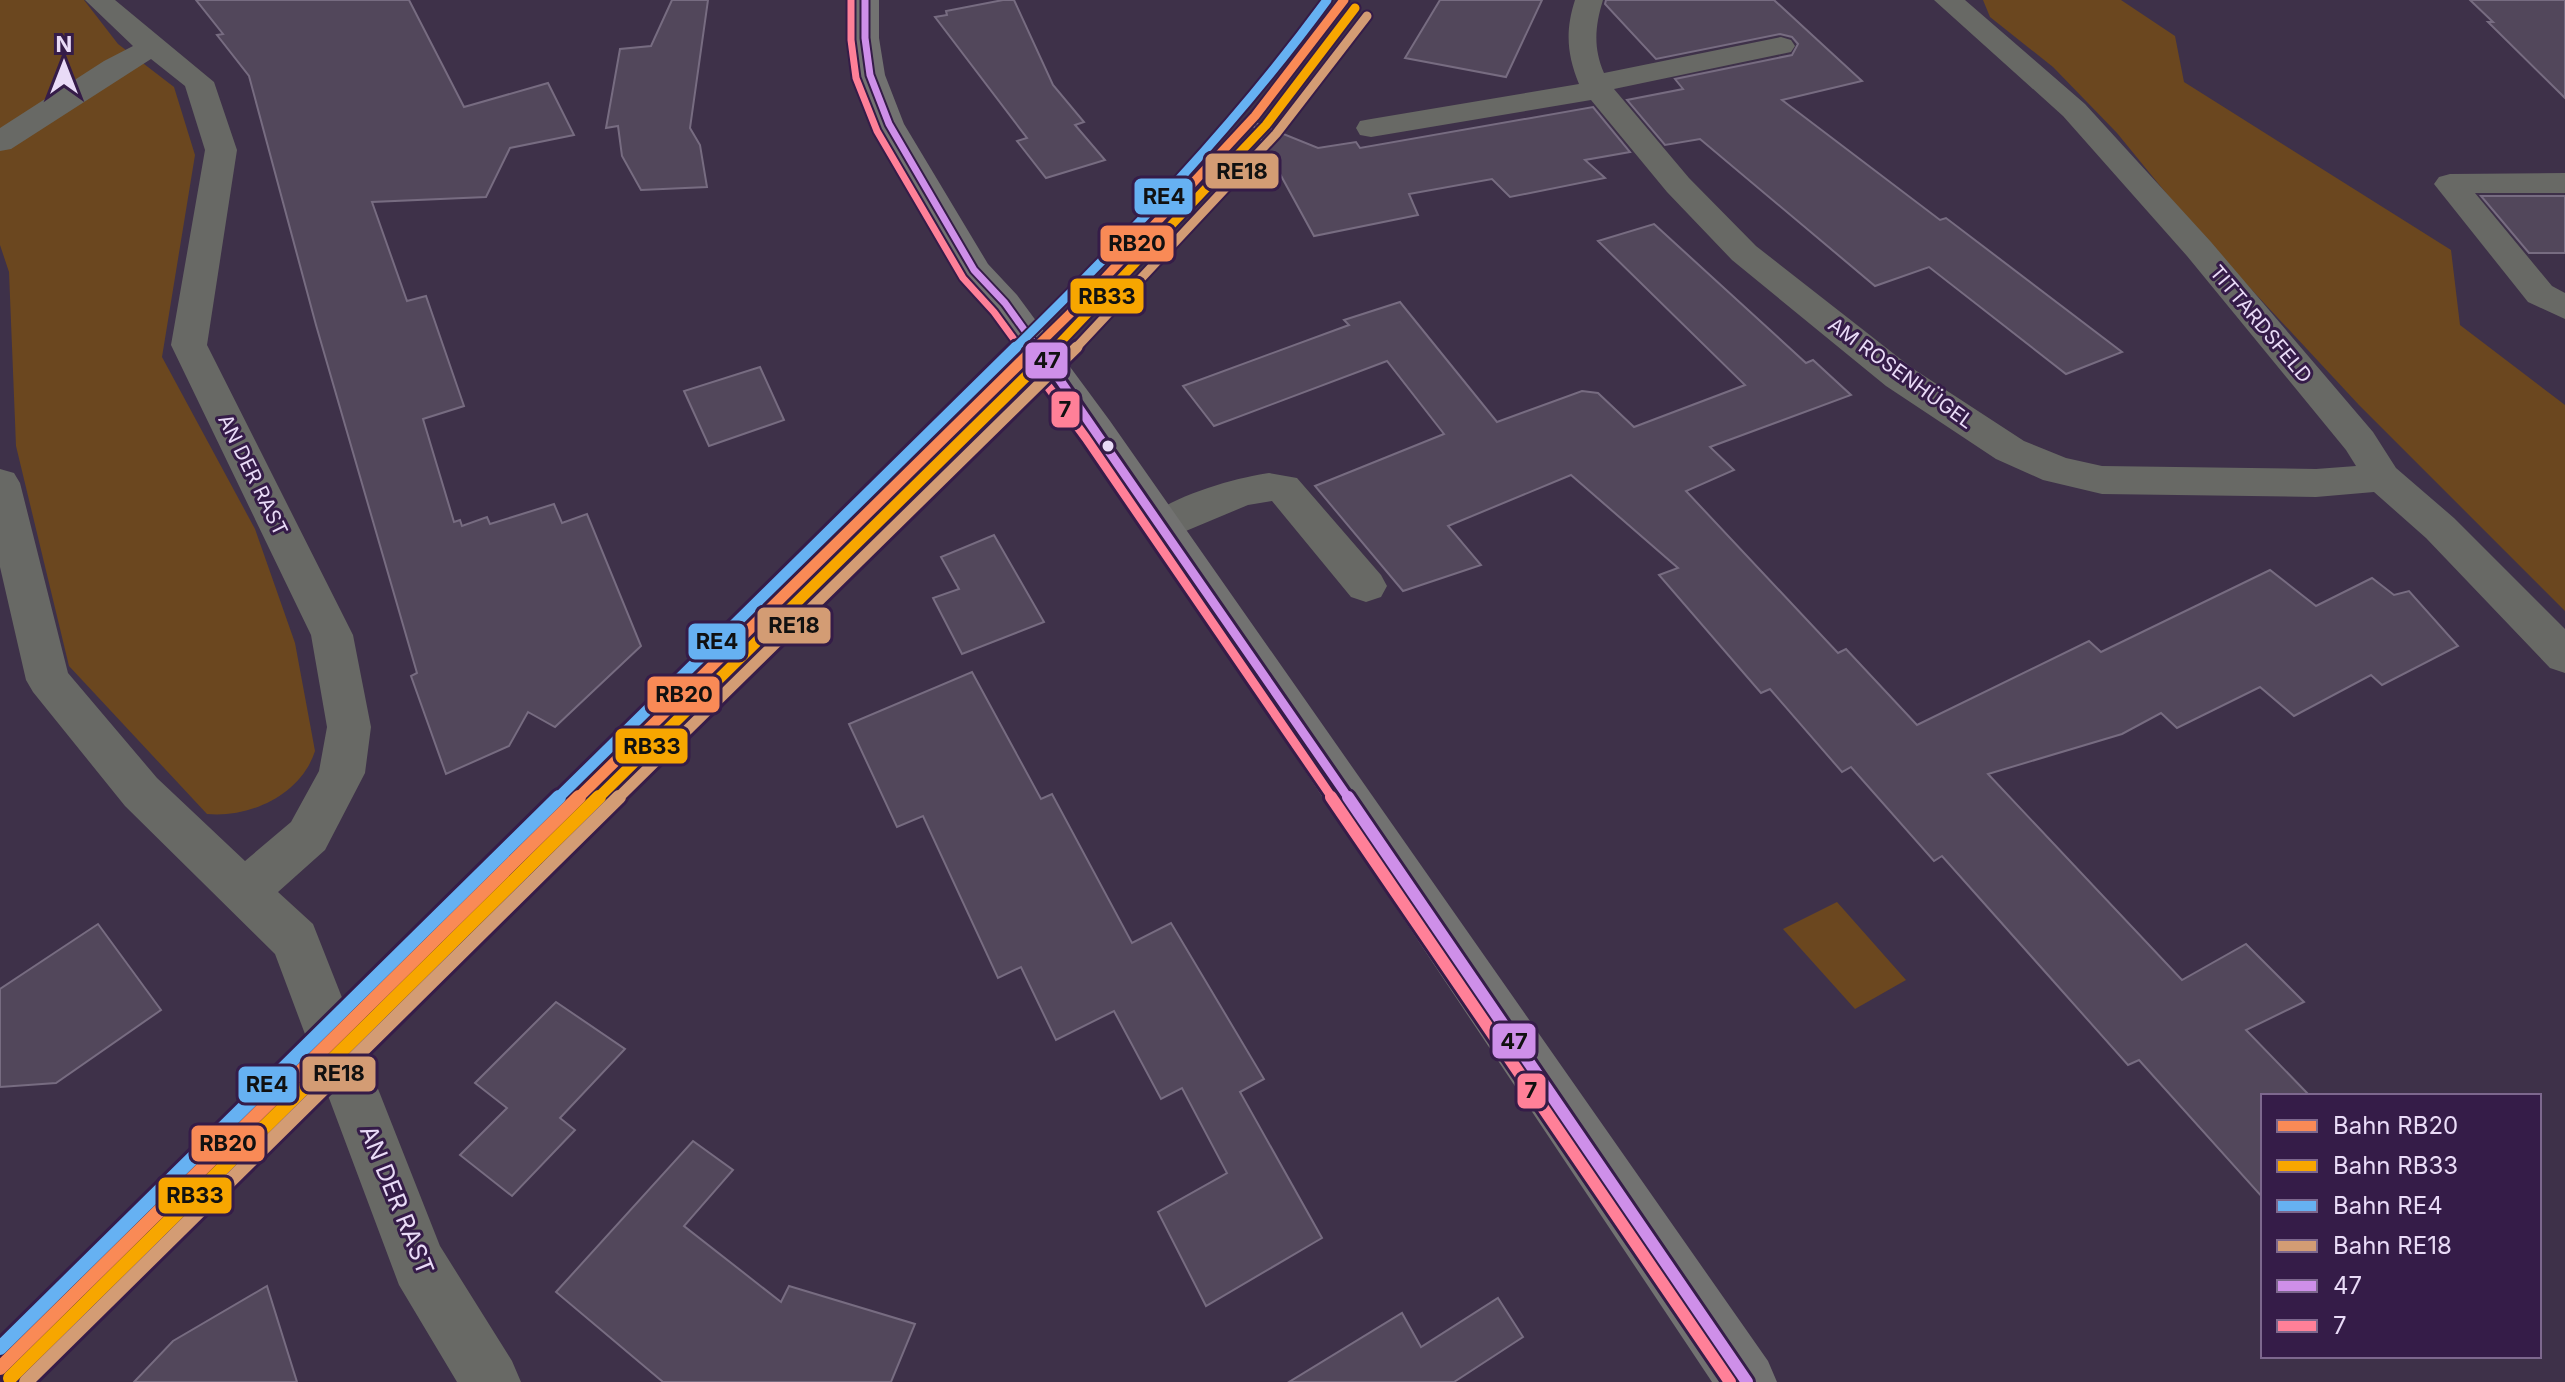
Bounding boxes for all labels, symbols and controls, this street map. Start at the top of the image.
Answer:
north arrow [24,24,104,104]
text: N [56,31,72,57]
line badge: RE18 [1204,152,1280,190]
text: RE18 [1216,158,1268,184]
line badge: RE4 [1133,177,1194,216]
text: RE4 [1143,183,1185,209]
line badge: RB20 [1099,224,1175,263]
text: RB20 [1108,230,1166,256]
street label: TITTARDSFELD [2205,260,2317,388]
line badge: RB33 [1069,277,1145,315]
text: RB33 [1078,283,1136,309]
street label: AM ROSENHÜGEL [1824,312,1978,434]
line badge: 47 [1024,341,1069,380]
text: 47 [1033,347,1061,373]
line badge: 7 [1050,390,1081,429]
text: 7 [1059,396,1071,422]
street label: AN DER RAST [213,410,293,540]
unlabelled marker [1100,438,1116,454]
line badge: RE18 [756,606,832,645]
text: RE18 [768,612,820,638]
line badge: RE4 [687,622,747,661]
text: RE4 [696,628,738,654]
line badge: RB20 [646,675,721,714]
text: RB20 [655,681,713,707]
line badge: RB33 [614,727,689,765]
text: RB33 [623,733,681,759]
line badge: 47 [1491,1022,1537,1060]
text: 47 [1500,1028,1528,1054]
line badge: RE18 [301,1055,377,1093]
text: RE18 [313,1060,365,1086]
line badge: RE4 [237,1065,298,1104]
text: RE4 [246,1071,288,1097]
line badge: 7 [1516,1072,1547,1110]
text: 7 [1525,1077,1537,1103]
legend [2261,1094,2541,1358]
text: Bahn RB20 [2333,1111,2458,1140]
street label: AN DER RAST [354,1121,440,1279]
line badge: RB20 [190,1124,266,1163]
text: RB20 [199,1130,257,1156]
text: Bahn RB33 [2333,1151,2458,1180]
line badge: RB33 [157,1176,233,1215]
text: RB33 [166,1182,224,1208]
text: Bahn RE4 [2333,1191,2443,1220]
text: Bahn RE18 [2333,1231,2452,1260]
text: 47 [2333,1271,2362,1300]
text: 7 [2333,1311,2347,1340]

